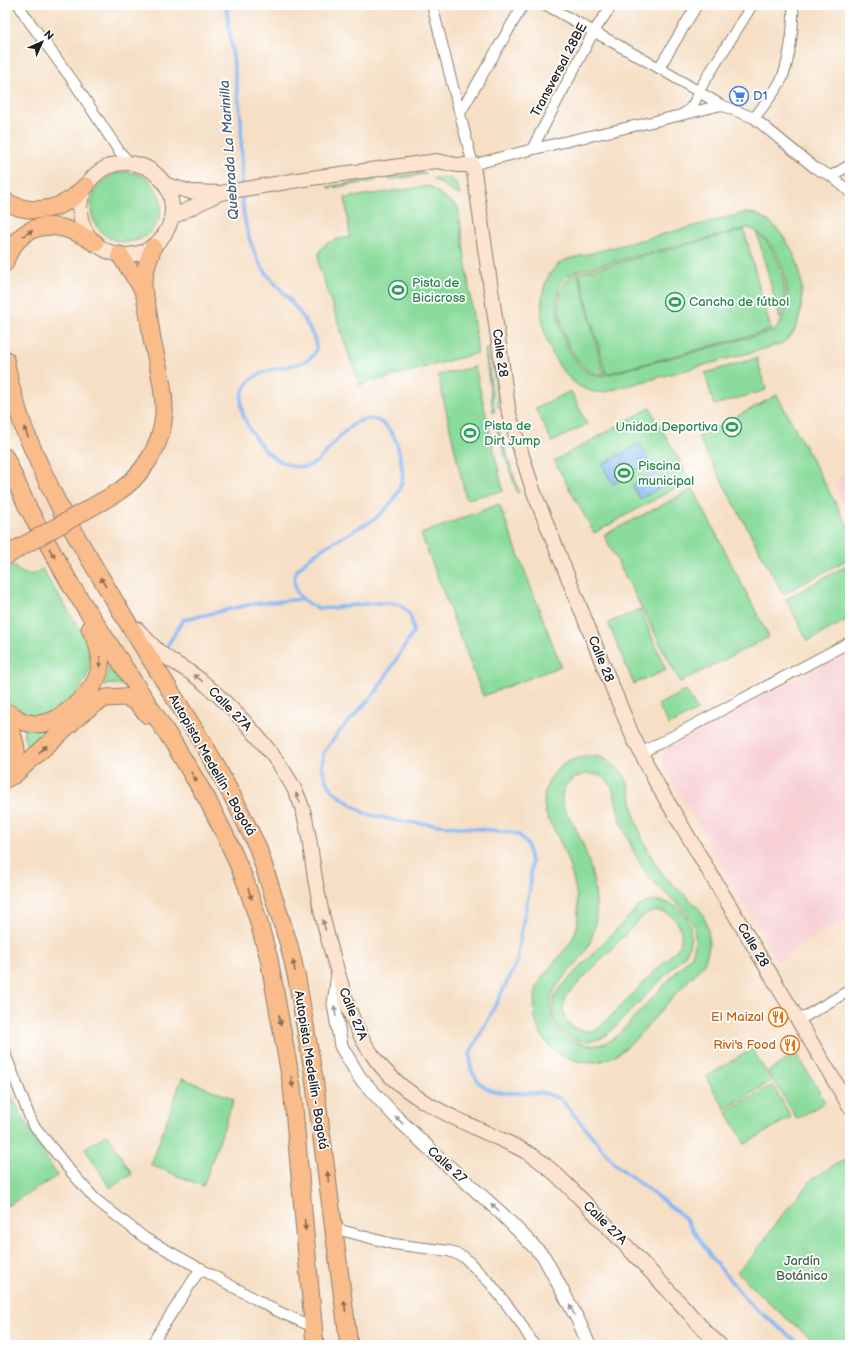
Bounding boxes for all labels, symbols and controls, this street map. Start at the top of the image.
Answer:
street label: Transversal 28BE [527,20,591,120]
north arrow [22,22,62,62]
text: N [41,28,56,43]
water label: Quebrada La Marinilla [216,80,242,220]
supermarket icon: D1 [728,85,750,107]
place label: D1 [753,88,768,104]
one-way arrow [22,229,34,236]
place label: Pista de Bicicross [412,275,466,306]
sports icon: Pista de Bicicross [387,279,409,301]
sports icon: Cancha de fútbol [664,291,686,313]
place label: Cancha de fútbol [689,294,789,310]
street label: Calle 28 [489,328,511,379]
sports icon: Unidad Deportiva [721,416,743,438]
place label: Pista de Dirt Jump [484,418,540,449]
place label: Unidad Deportiva [616,419,718,435]
sports icon: Pista de Dirt Jump [459,422,481,444]
one-way arrow [22,426,28,438]
place label: Piscina municipal [638,458,694,489]
sports icon: Piscina municipal [613,462,635,484]
one-way arrow [49,547,56,559]
one-way arrow [99,576,106,588]
street label: Calle 28 [584,633,618,685]
one-way arrow [97,655,103,668]
one-way arrow [192,673,203,682]
street label: Calle 27A [205,683,255,735]
street label: Autopista Medellín - Bogotá [165,691,259,839]
one-way arrow [38,744,48,753]
one-way arrow [190,771,197,783]
one-way arrow [295,793,301,804]
one-way arrow [247,889,253,901]
one-way arrow [321,919,327,931]
street label: Calle 28 [734,920,773,970]
one-way arrow [290,960,296,972]
street label: Calle 27A [335,985,371,1043]
street label: Autopista Medellín - Bogotá [291,989,331,1151]
one-way arrow [332,1005,338,1017]
restaurant icon: El Maizal [767,1006,789,1028]
place label: El Maizal [711,1009,764,1025]
one-way arrow [278,1014,284,1027]
restaurant icon: Rivi's Food [779,1034,801,1056]
place label: Rivi's Food [713,1037,776,1053]
one-way arrow [289,1076,295,1088]
one-way arrow [394,1115,404,1125]
street label: Calle 27 [424,1143,470,1187]
one-way arrow [325,1171,331,1183]
street label: Calle 27A [580,1198,630,1248]
one-way arrow [489,1203,500,1212]
one-way arrow [302,1219,309,1231]
park label: Jardín Botánico [776,1253,828,1284]
one-way arrow [341,1300,348,1312]
one-way arrow [569,1304,576,1316]

